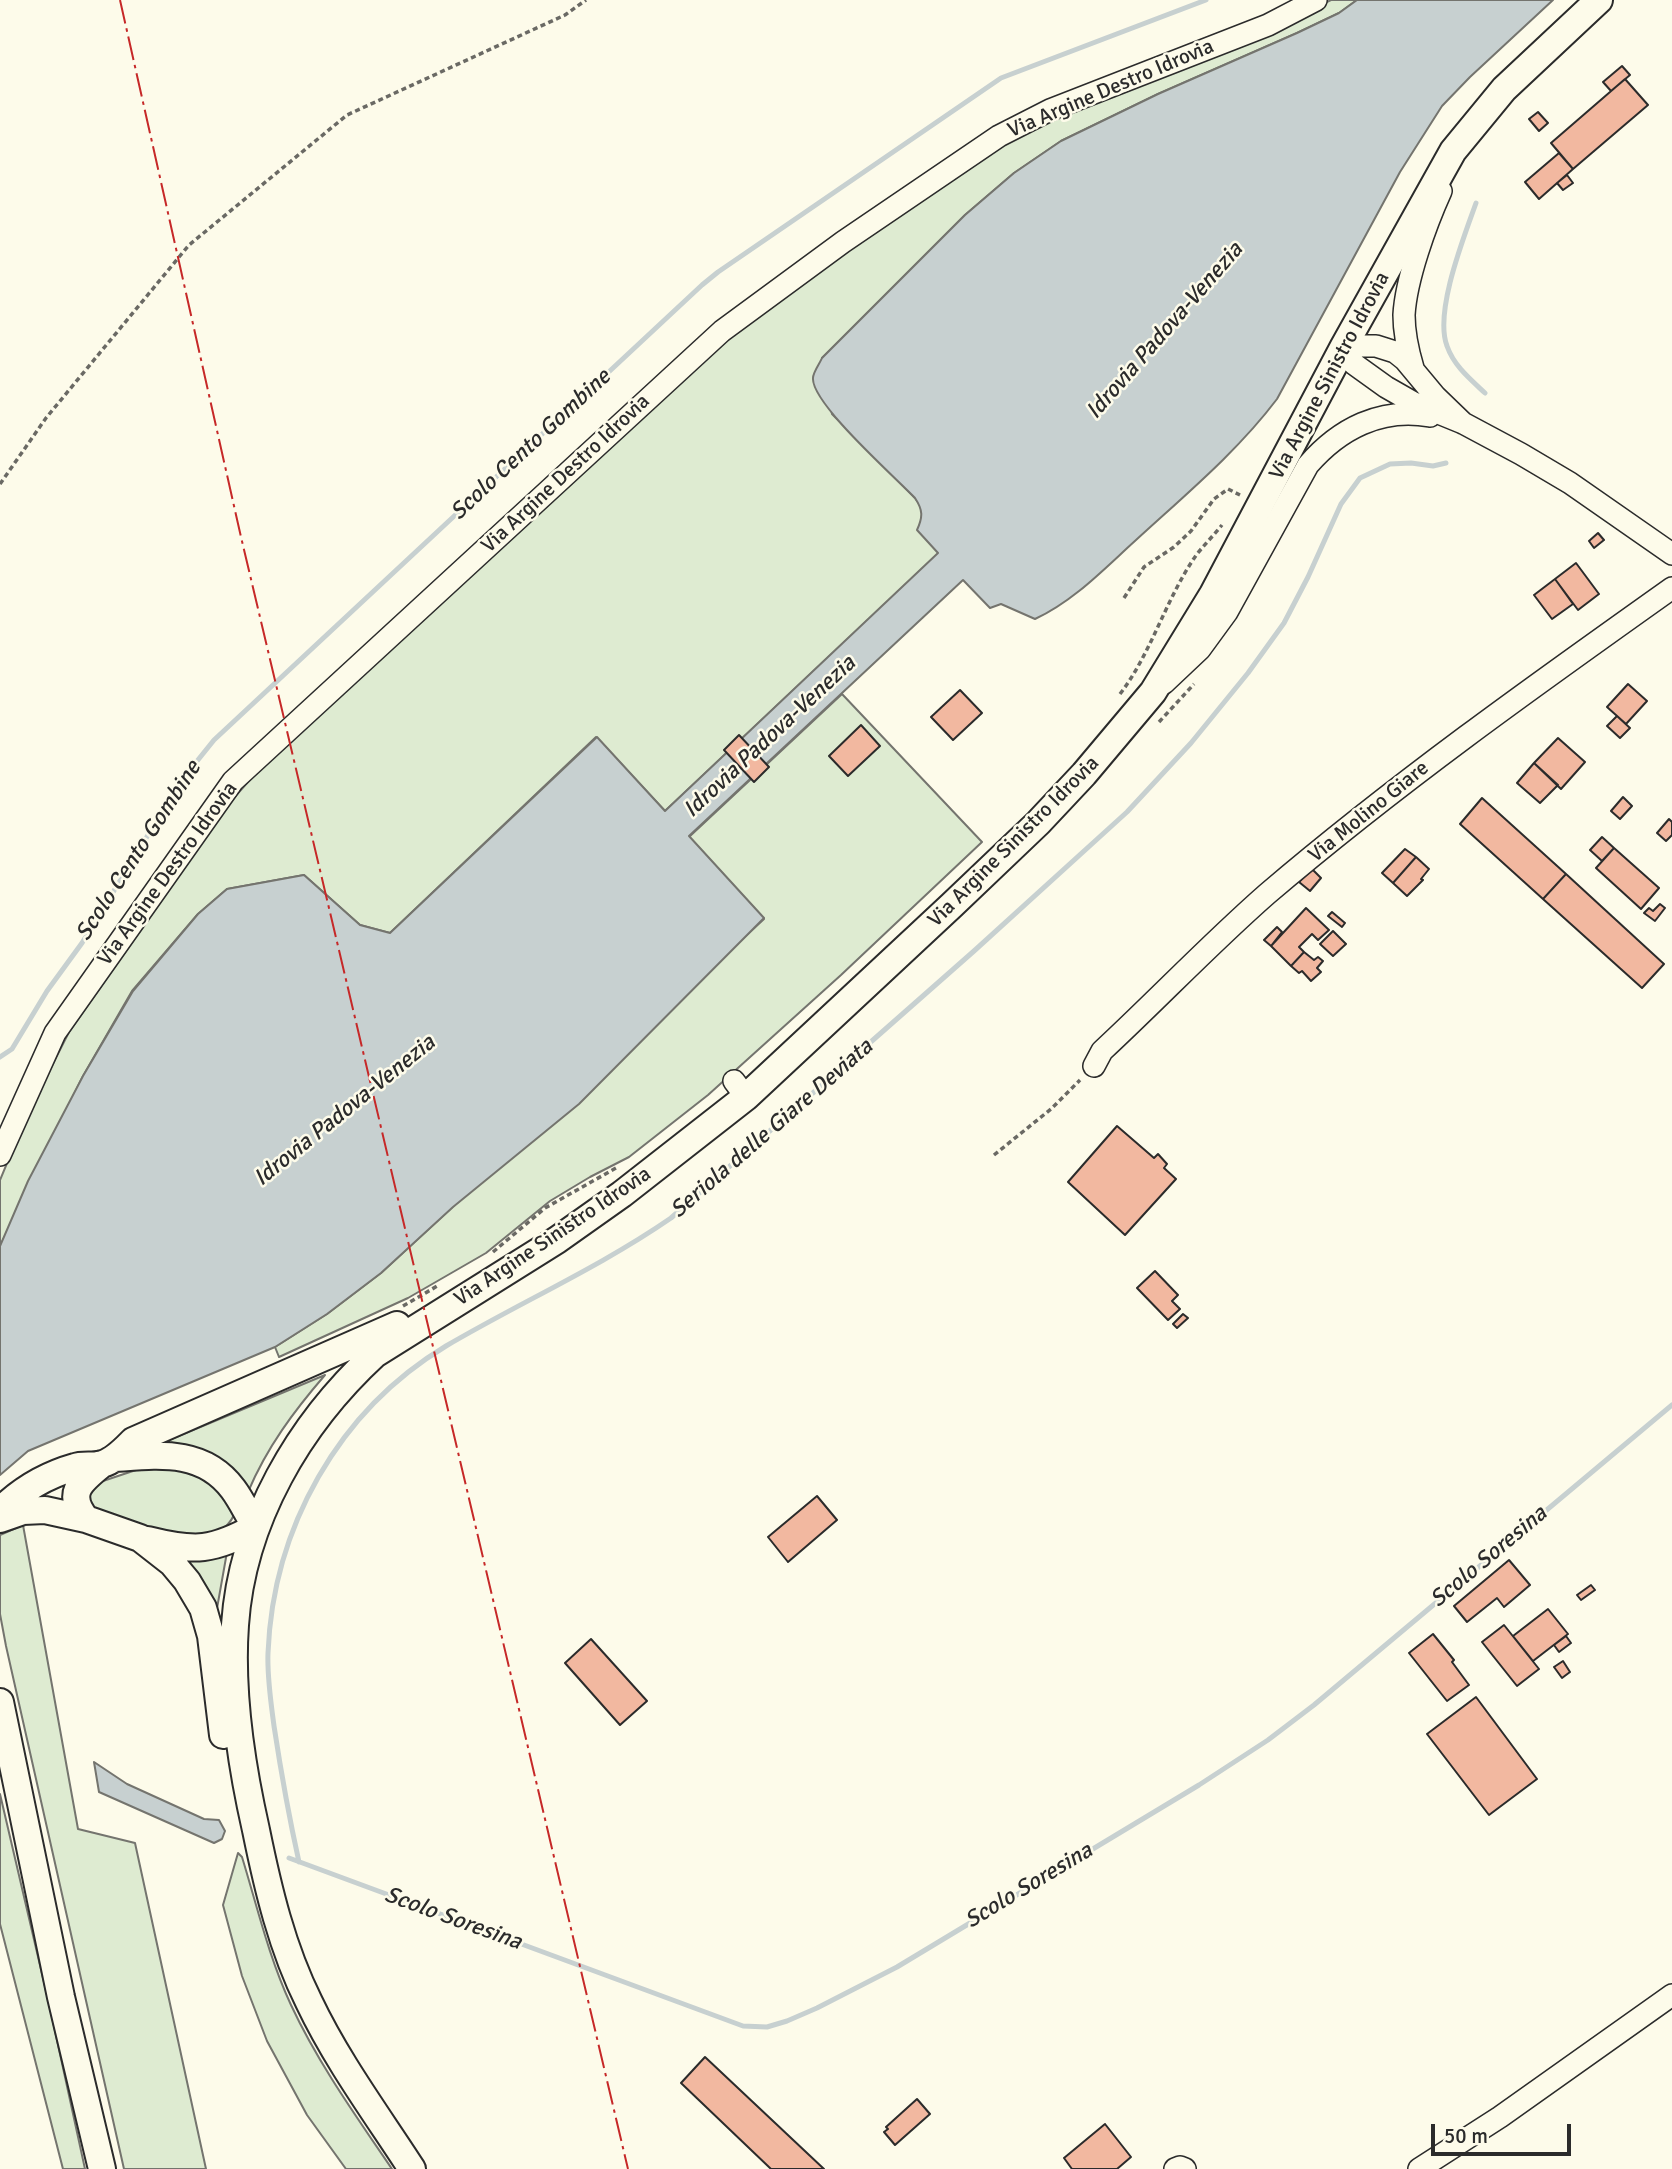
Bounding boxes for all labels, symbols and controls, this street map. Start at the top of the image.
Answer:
street label: Via Argine Destro Idrovia [1004,34,1218,144]
water label: Idrovia Padova-Venezia [1081,237,1249,425]
street label: Via Argine Sinistro Idrovia [1265,268,1395,484]
water label: Scolo Cento Gombine [445,364,617,526]
street label: Via Argine Destro Idrovia [477,389,655,559]
water label: Idrovia Padova-Venezia [678,650,862,824]
street label: Via Argine Sinistro Idrovia [923,751,1105,933]
water label: Scolo Cento Gombine [70,756,208,946]
street label: Via Molino Giare [1304,756,1434,868]
street label: Via Argine Destro Idrovia [93,777,243,971]
water label: Idrovia Padova-Venezia [249,1029,441,1193]
water label: Seriola delle Giare Deviata [665,1034,879,1224]
street label: Via Argine Sinistro Idrovia [450,1162,656,1312]
water label: Scolo Soresina [1425,1500,1553,1614]
water label: Scolo Soresina [960,1837,1098,1935]
water label: Scolo Soresina [381,1881,525,1957]
scale bar [1434,2110,1574,2154]
text: 50 m [1444,2123,1488,2149]

